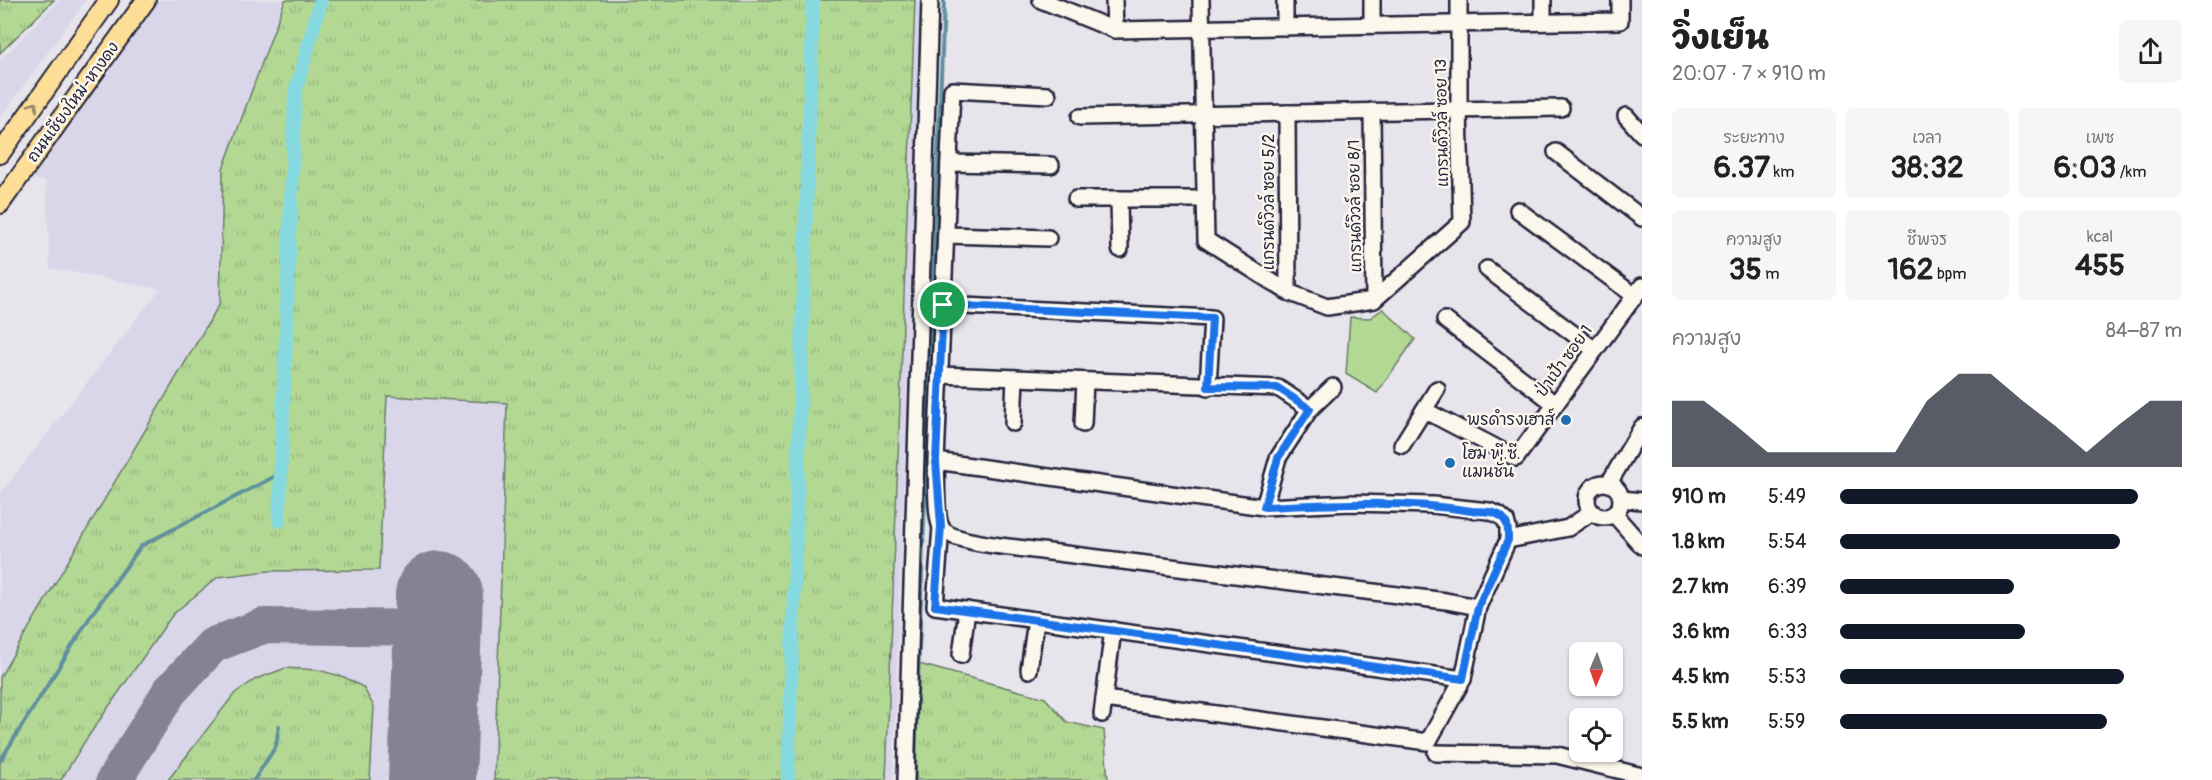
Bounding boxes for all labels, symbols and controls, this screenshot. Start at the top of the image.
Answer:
text: วิ่งเย็น [1672,18,1769,59]
button: share [2119,20,2182,83]
street label: ถนนเชียงใหม่-หางดง [21,37,123,166]
street label: แกรนด์วิวล์ ซอย 13 [1429,59,1453,187]
text: 20:07 · 7 × 910 m [1672,61,1826,86]
one-way arrow [27,102,38,113]
text: ระยะทาง [1723,128,1785,148]
text: เวลา [1912,128,1942,148]
text: เพซ [2086,128,2114,148]
street label: แกรนด์วิวล์ ซอย 5/2 [1257,134,1279,270]
street label: แกรนด์วิวล์ ซอย 8/1 [1342,139,1366,273]
text: 6.37 [1714,149,1770,186]
text: 38:32 [1890,149,1964,186]
text: 6:03 [2054,149,2116,186]
text: km [1770,162,1795,182]
text: /km [2116,162,2146,182]
text: kcal [2087,227,2113,247]
text: ความสูง [1726,230,1782,250]
text: ชีพจร [1907,230,1947,250]
text: 455 [2075,247,2125,284]
text: 35 [1729,251,1762,288]
text: 162 [1887,251,1933,288]
text: m [1762,264,1779,284]
text: bpm [1933,264,1967,284]
pin [917,279,968,330]
icon: arrive [926,288,959,321]
text: 84–87 m [2106,318,2182,343]
street label: ป่าเป้า ซอย 1 [1530,320,1597,401]
text: ความสูง [1672,326,1741,351]
place label: พรดำรงเฮาส์ [1467,408,1556,430]
marker: พรดำรงเฮาส์ [1559,413,1573,427]
place label: โฮม พี.ซี. แมนชั่น [1462,442,1521,482]
marker: โฮม พี.ซี. แมนชั่น [1443,456,1457,470]
text: 910 m [1672,484,1726,509]
text: 5:49 [1768,484,1806,509]
text: 1.8 km [1672,529,1725,554]
text: 5:54 [1768,529,1807,554]
text: 2.7 km [1672,574,1729,599]
text: 6:39 [1768,574,1806,599]
text: 3.6 km [1672,619,1730,644]
text: 6:33 [1768,619,1807,644]
north arrow [1569,642,1623,696]
map controls [1569,642,1623,762]
text: 4.5 km [1672,664,1729,689]
text: 5:53 [1768,664,1806,689]
button: locate [1569,708,1623,762]
text: 5.5 km [1672,709,1729,734]
text: 5:59 [1768,709,1805,734]

